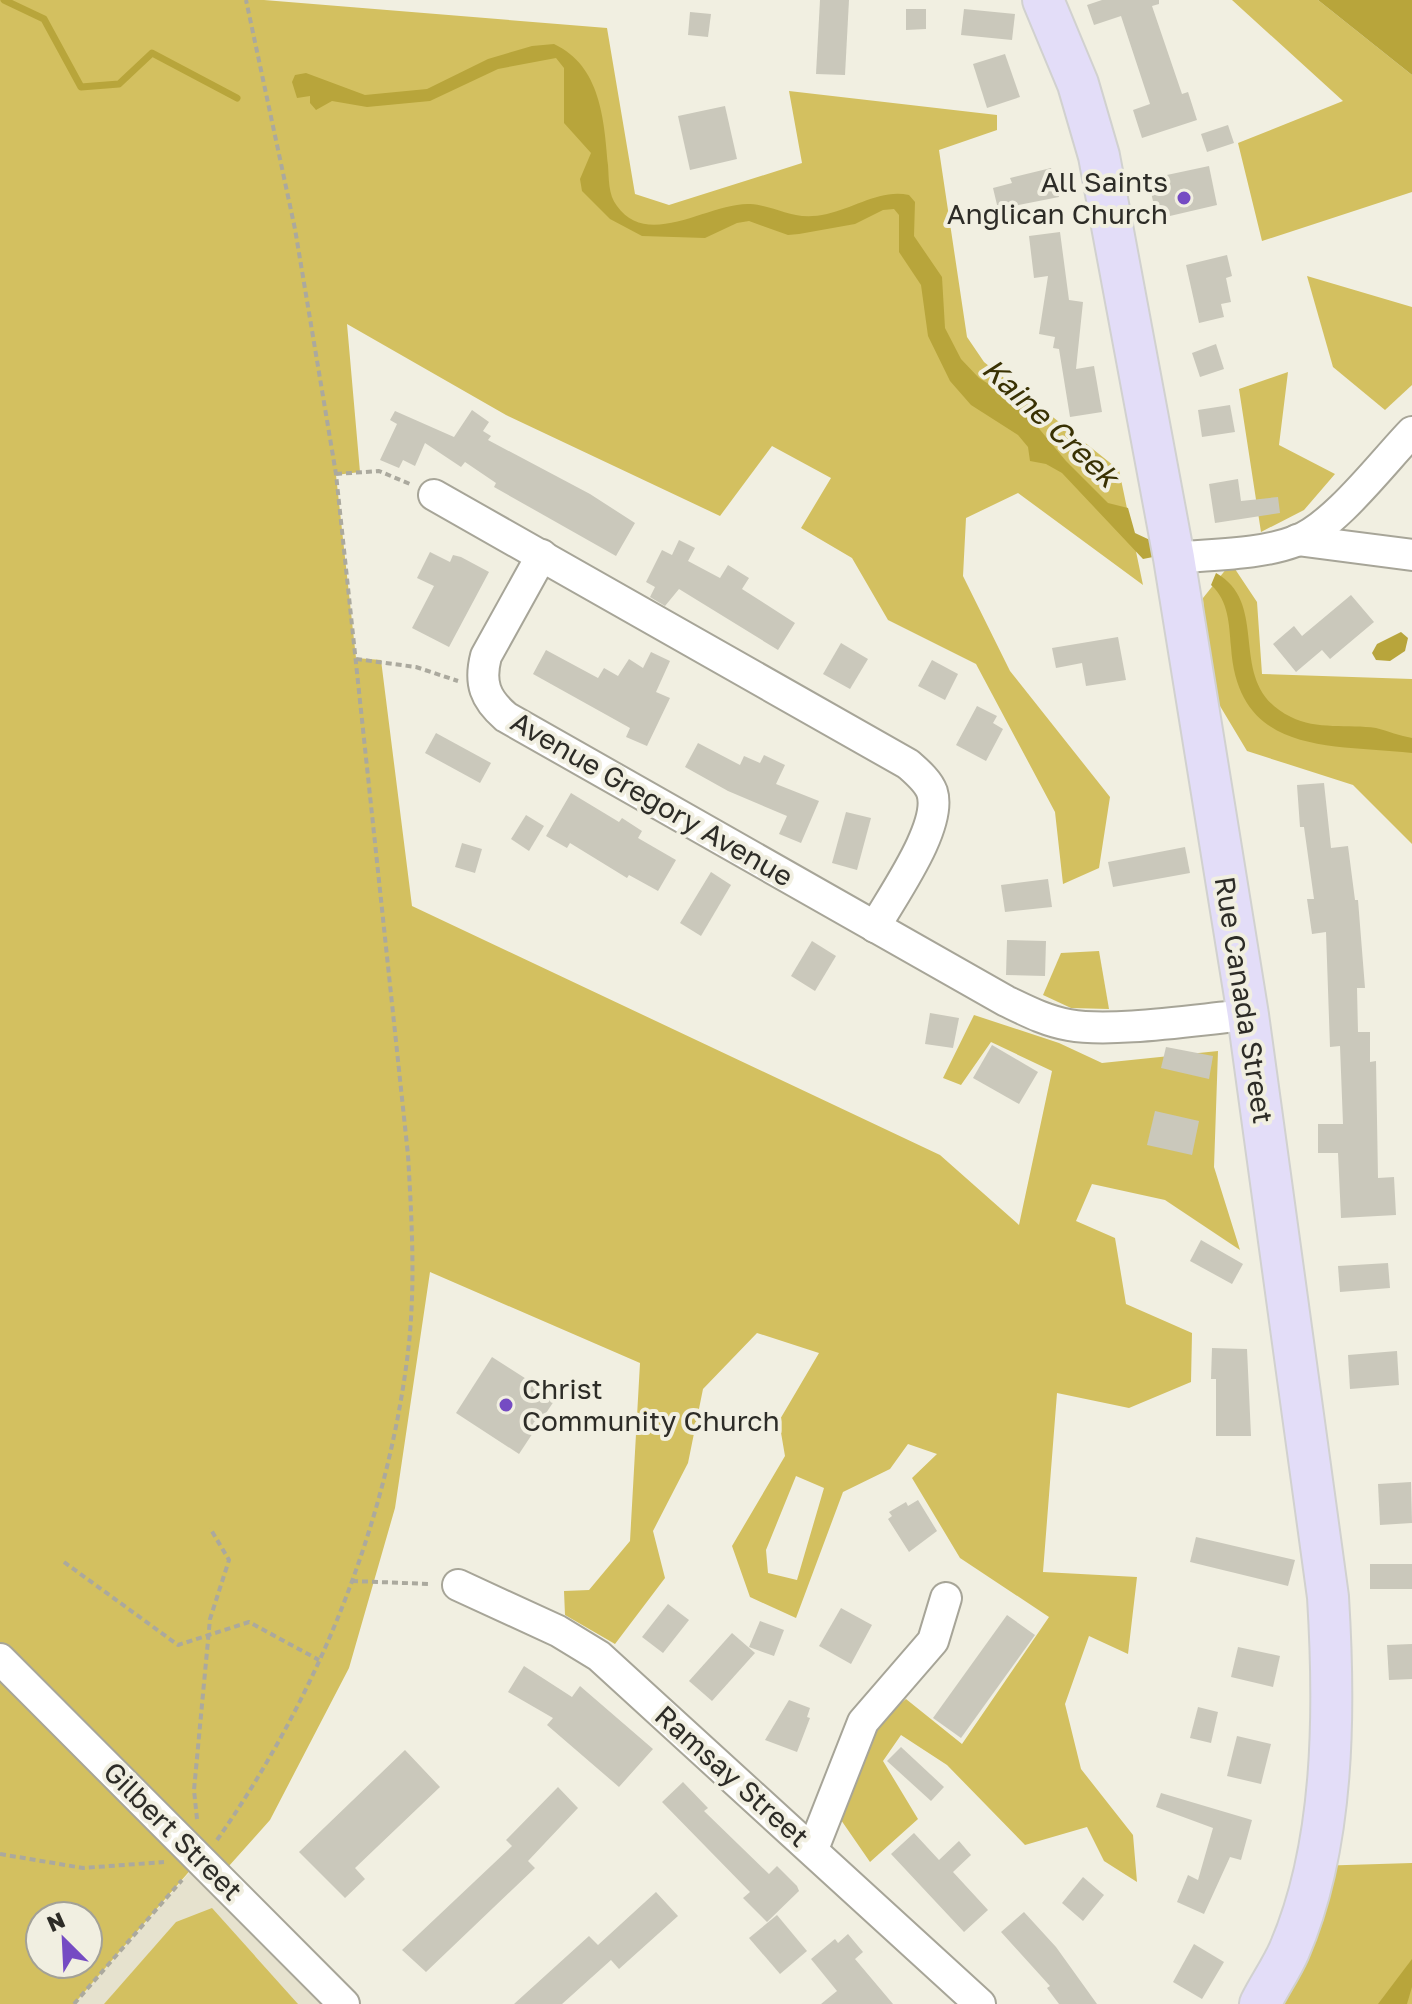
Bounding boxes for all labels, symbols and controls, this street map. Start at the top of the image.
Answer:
place label: All Saints Anglican Church [947,165,1168,230]
marker: All Saints Anglican Church [1175,189,1193,207]
water label: Kaine Creek [975,350,1128,496]
street label: Avenue Gregory Avenue [506,704,799,893]
street label: Rue Canada Street [1209,874,1280,1126]
place label: Christ Community Church [522,1372,780,1437]
marker: Christ Community Church [497,1396,515,1414]
street label: Ramsay Street [649,1698,816,1853]
street label: Gilbert Street [97,1755,249,1907]
north arrow [24,1900,104,1980]
text: N [43,1906,69,1937]

